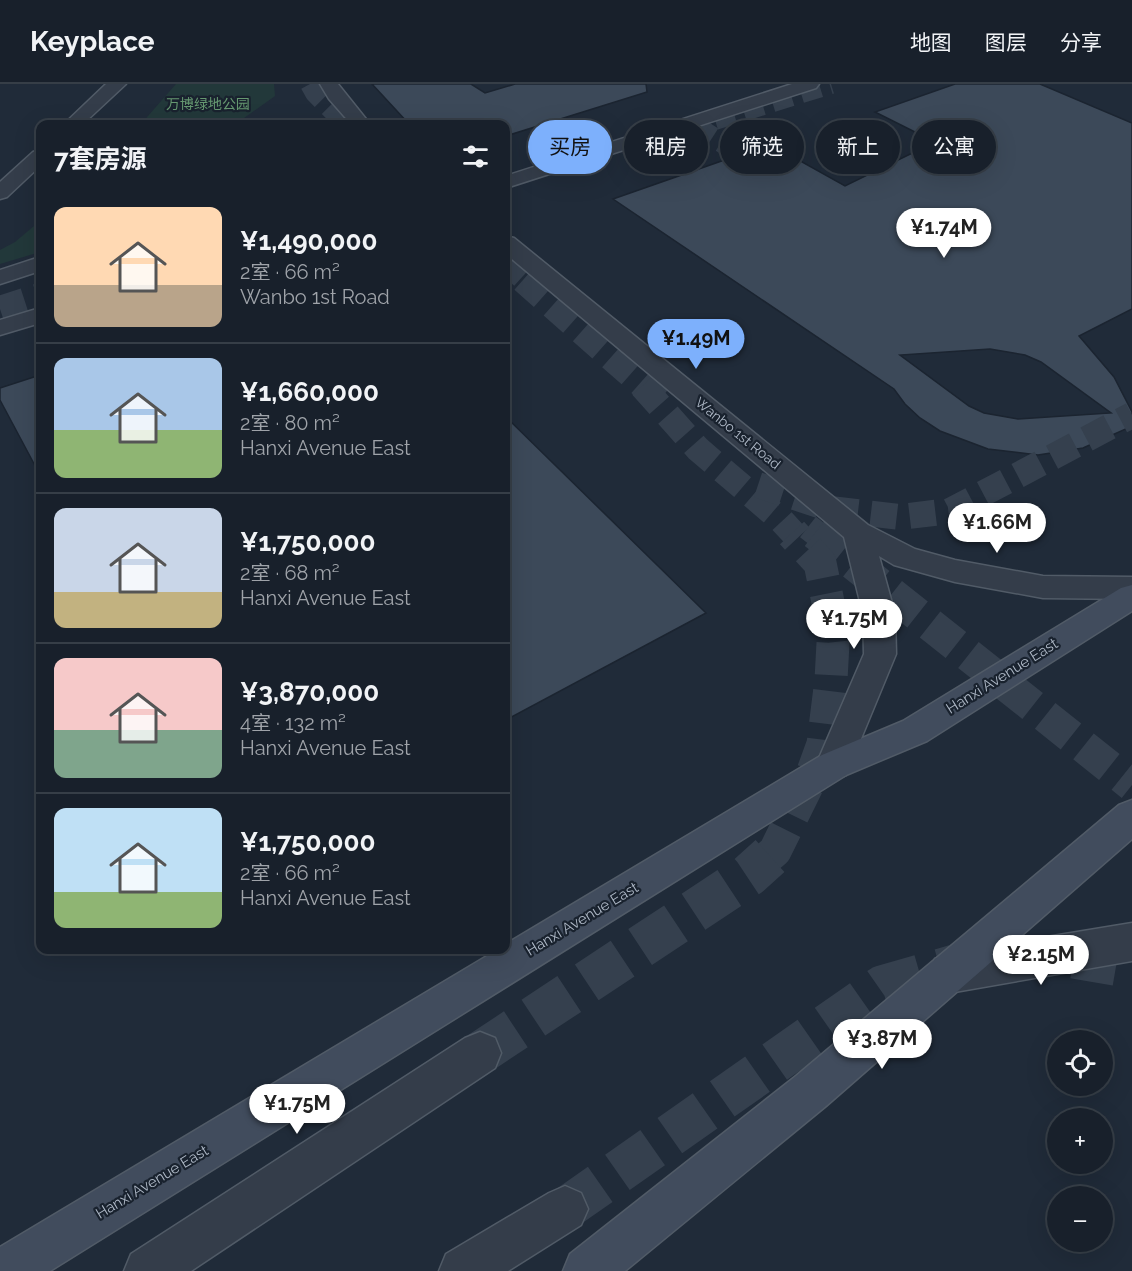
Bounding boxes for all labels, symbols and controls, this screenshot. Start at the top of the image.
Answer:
text: Keyplace [30,25,155,58]
text: 地图 [910,30,952,55]
text: 图层 [985,30,1027,55]
text: 分享 [1060,30,1102,55]
park label: 万博绿地公园 [166,96,250,112]
chip: 买房 [528,120,612,174]
chip: 租房 [624,120,708,174]
chip: 筛选 [720,120,804,174]
chip: 新上 [816,120,900,174]
chip: 公寓 [912,120,996,174]
icon: filters [459,140,492,173]
text: 7套房源 [54,144,147,174]
pin: ¥1.74M [895,208,993,259]
text: ¥1.74M [910,215,978,239]
text: ¥1,490,000 [240,226,377,256]
icon: home [102,231,174,303]
text: 2室 · 66 m² [240,260,340,284]
text: Wanbo 1st Road [240,285,390,309]
pin: ¥1.49M [647,319,745,370]
text: ¥1.49M [661,326,731,350]
text: ¥1,660,000 [240,377,379,407]
icon: home [102,382,174,454]
street label: Wanbo 1st Road [692,394,784,472]
text: 2室 · 80 m² [240,411,340,435]
text: Hanxi Avenue East [240,436,411,460]
pin: ¥1.66M [948,503,1046,554]
text: ¥1.66M [962,510,1032,534]
text: ¥1,750,000 [240,527,375,557]
icon: home [102,532,174,604]
text: 2室 · 68 m² [240,561,340,585]
text: Hanxi Avenue East [240,586,411,610]
pin: ¥1.75M [805,599,903,650]
text: ¥1.75M [820,606,888,630]
street label: Hanxi Avenue East [943,634,1061,718]
text: ¥3,870,000 [240,677,379,707]
icon: home [102,682,174,754]
text: 4室 · 132 m² [240,711,346,735]
text: Hanxi Avenue East [240,736,411,760]
text: ¥1,750,000 [240,827,375,857]
icon: home [102,832,174,904]
text: 2室 · 66 m² [240,861,340,885]
street label: Hanxi Avenue East [522,878,642,960]
text: Hanxi Avenue East [240,886,411,910]
pin: ¥2.15M [992,935,1090,986]
text: ¥2.15M [1007,942,1075,966]
pin: ¥3.87M [833,1019,931,1070]
text: ¥3.87M [847,1026,917,1050]
map controls [1047,1030,1113,1252]
button: locate [1047,1030,1113,1096]
pin: ¥1.75M [248,1084,346,1135]
text: ¥1.75M [263,1091,331,1115]
button: + [1047,1108,1113,1174]
street label: Hanxi Avenue East [92,1141,212,1223]
button: − [1047,1186,1113,1252]

